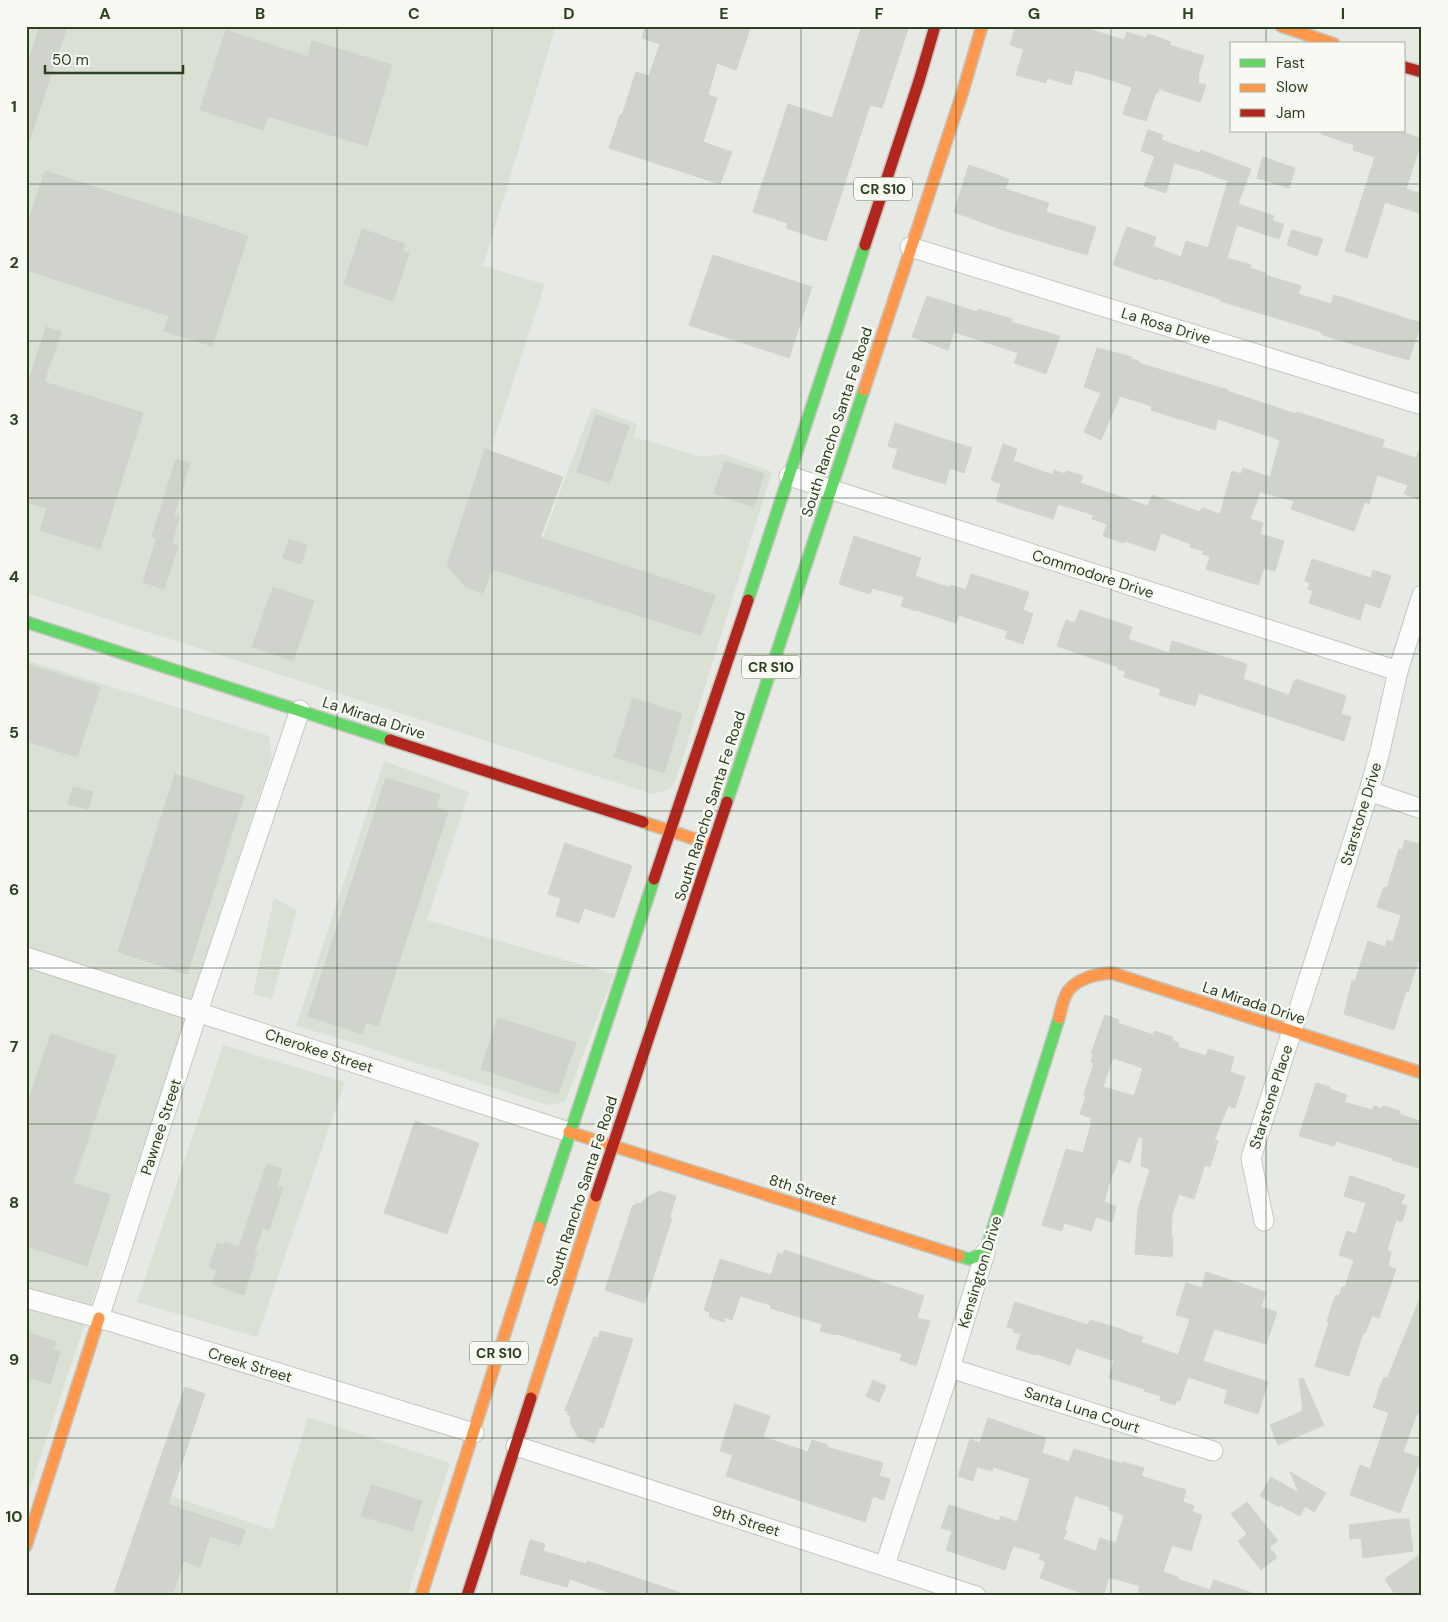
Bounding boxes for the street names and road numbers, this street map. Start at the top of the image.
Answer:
road number: CR S10 [854,178,912,200]
street label: La Rosa Drive [1119,303,1213,349]
street label: South Rancho Santa Fe Road [797,324,877,520]
street label: Commodore Drive [1030,545,1156,603]
road number: CR S10 [742,656,800,679]
street label: La Mirada Drive [320,692,428,744]
street label: South Rancho Santa Fe Road [670,708,750,904]
street label: Starstone Drive [1336,760,1386,868]
street label: La Mirada Drive [1200,977,1308,1029]
street label: Cherokee Street [262,1024,376,1078]
street label: Starstone Place [1245,1042,1297,1152]
street label: Pawnee Street [136,1076,186,1178]
street label: South Rancho Santa Fe Road [542,1093,622,1289]
street label: 8th Street [767,1170,840,1210]
street label: Kensington Drive [953,1214,1007,1330]
road number: CR S10 [470,1342,528,1365]
street label: Creek Street [205,1343,295,1387]
street label: Santa Luna Court [1022,1382,1142,1438]
street label: 9th Street [709,1501,783,1541]

